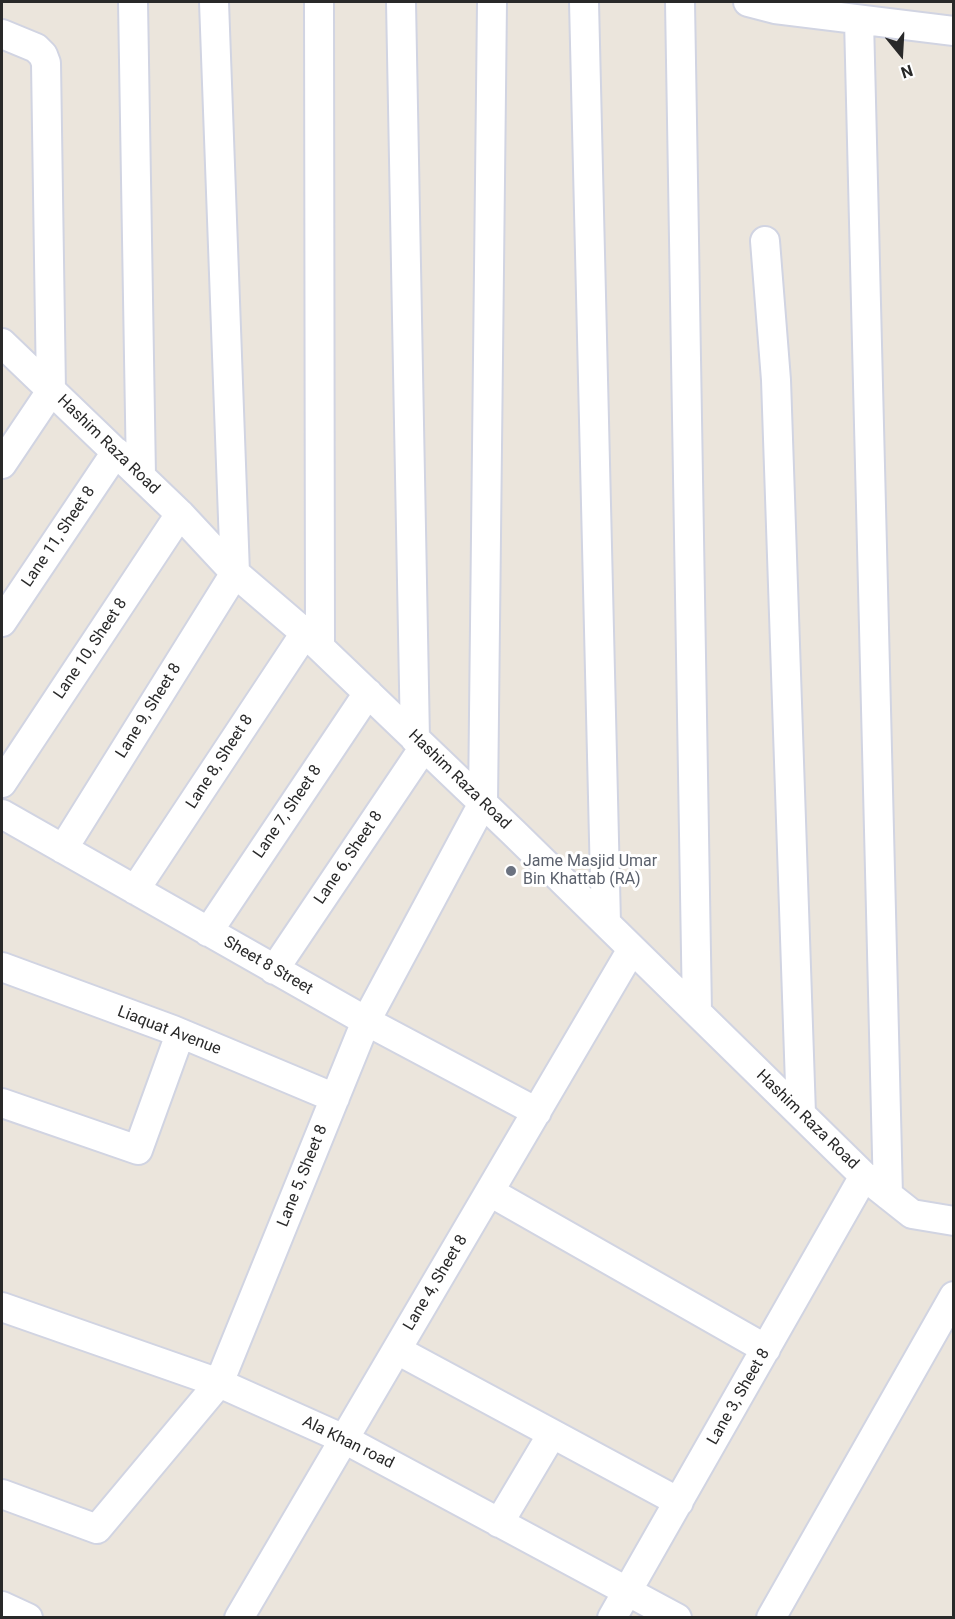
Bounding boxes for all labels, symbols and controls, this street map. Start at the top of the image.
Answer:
north arrow [871,24,931,84]
text: N [898,61,915,82]
street label: Hashim Raza Road [53,391,163,499]
street label: Lane 11, Sheet 8 [18,483,100,591]
street label: Lane 10, Sheet 8 [50,595,132,703]
street label: Lane 9, Sheet 8 [112,660,186,762]
street label: Lane 8, Sheet 8 [182,711,258,813]
street label: Hashim Raza Road [404,726,514,834]
street label: Lane 7, Sheet 8 [250,762,326,862]
street label: Lane 6, Sheet 8 [311,808,387,908]
place label: Jame Masjid Umar Bin Khattab (RA) [523,852,657,890]
marker: Jame Masjid Umar Bin Khattab (RA) [504,864,518,878]
street label: Sheet 8 Street [220,933,316,999]
street label: Liaquat Avenue [115,1002,223,1060]
street label: Hashim Raza Road [752,1066,862,1174]
street label: Lane 5, Sheet 8 [274,1122,332,1230]
street label: Lane 4, Sheet 8 [400,1232,472,1334]
street label: Lane 3, Sheet 8 [704,1345,774,1449]
street label: Ala Khan road [299,1413,397,1473]

